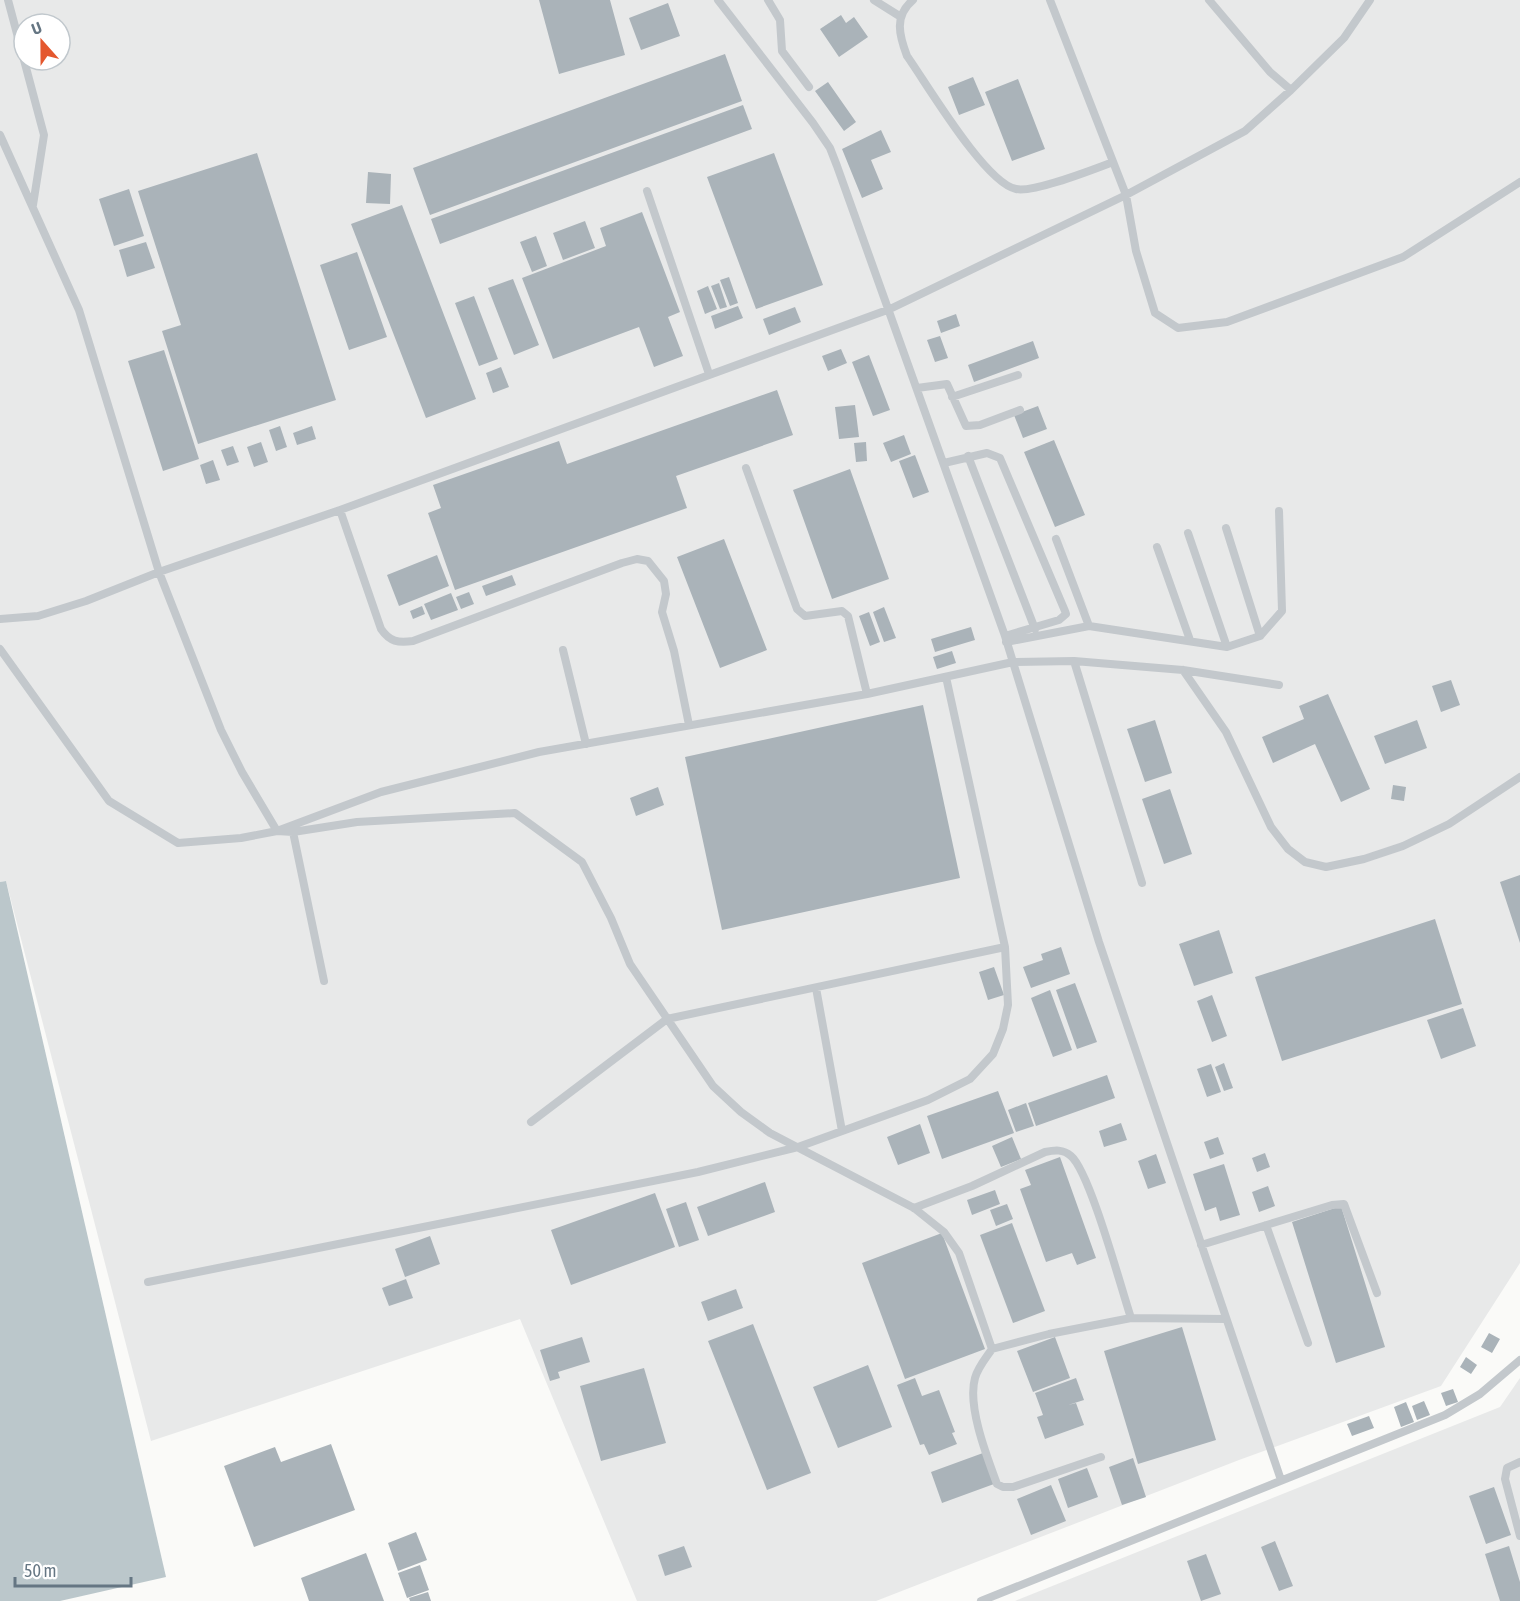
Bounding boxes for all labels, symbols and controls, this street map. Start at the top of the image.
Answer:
north arrow [12,12,72,72]
text: U [29,18,44,38]
scale bar [15,1550,130,1588]
text: 50 m [24,1560,56,1581]

